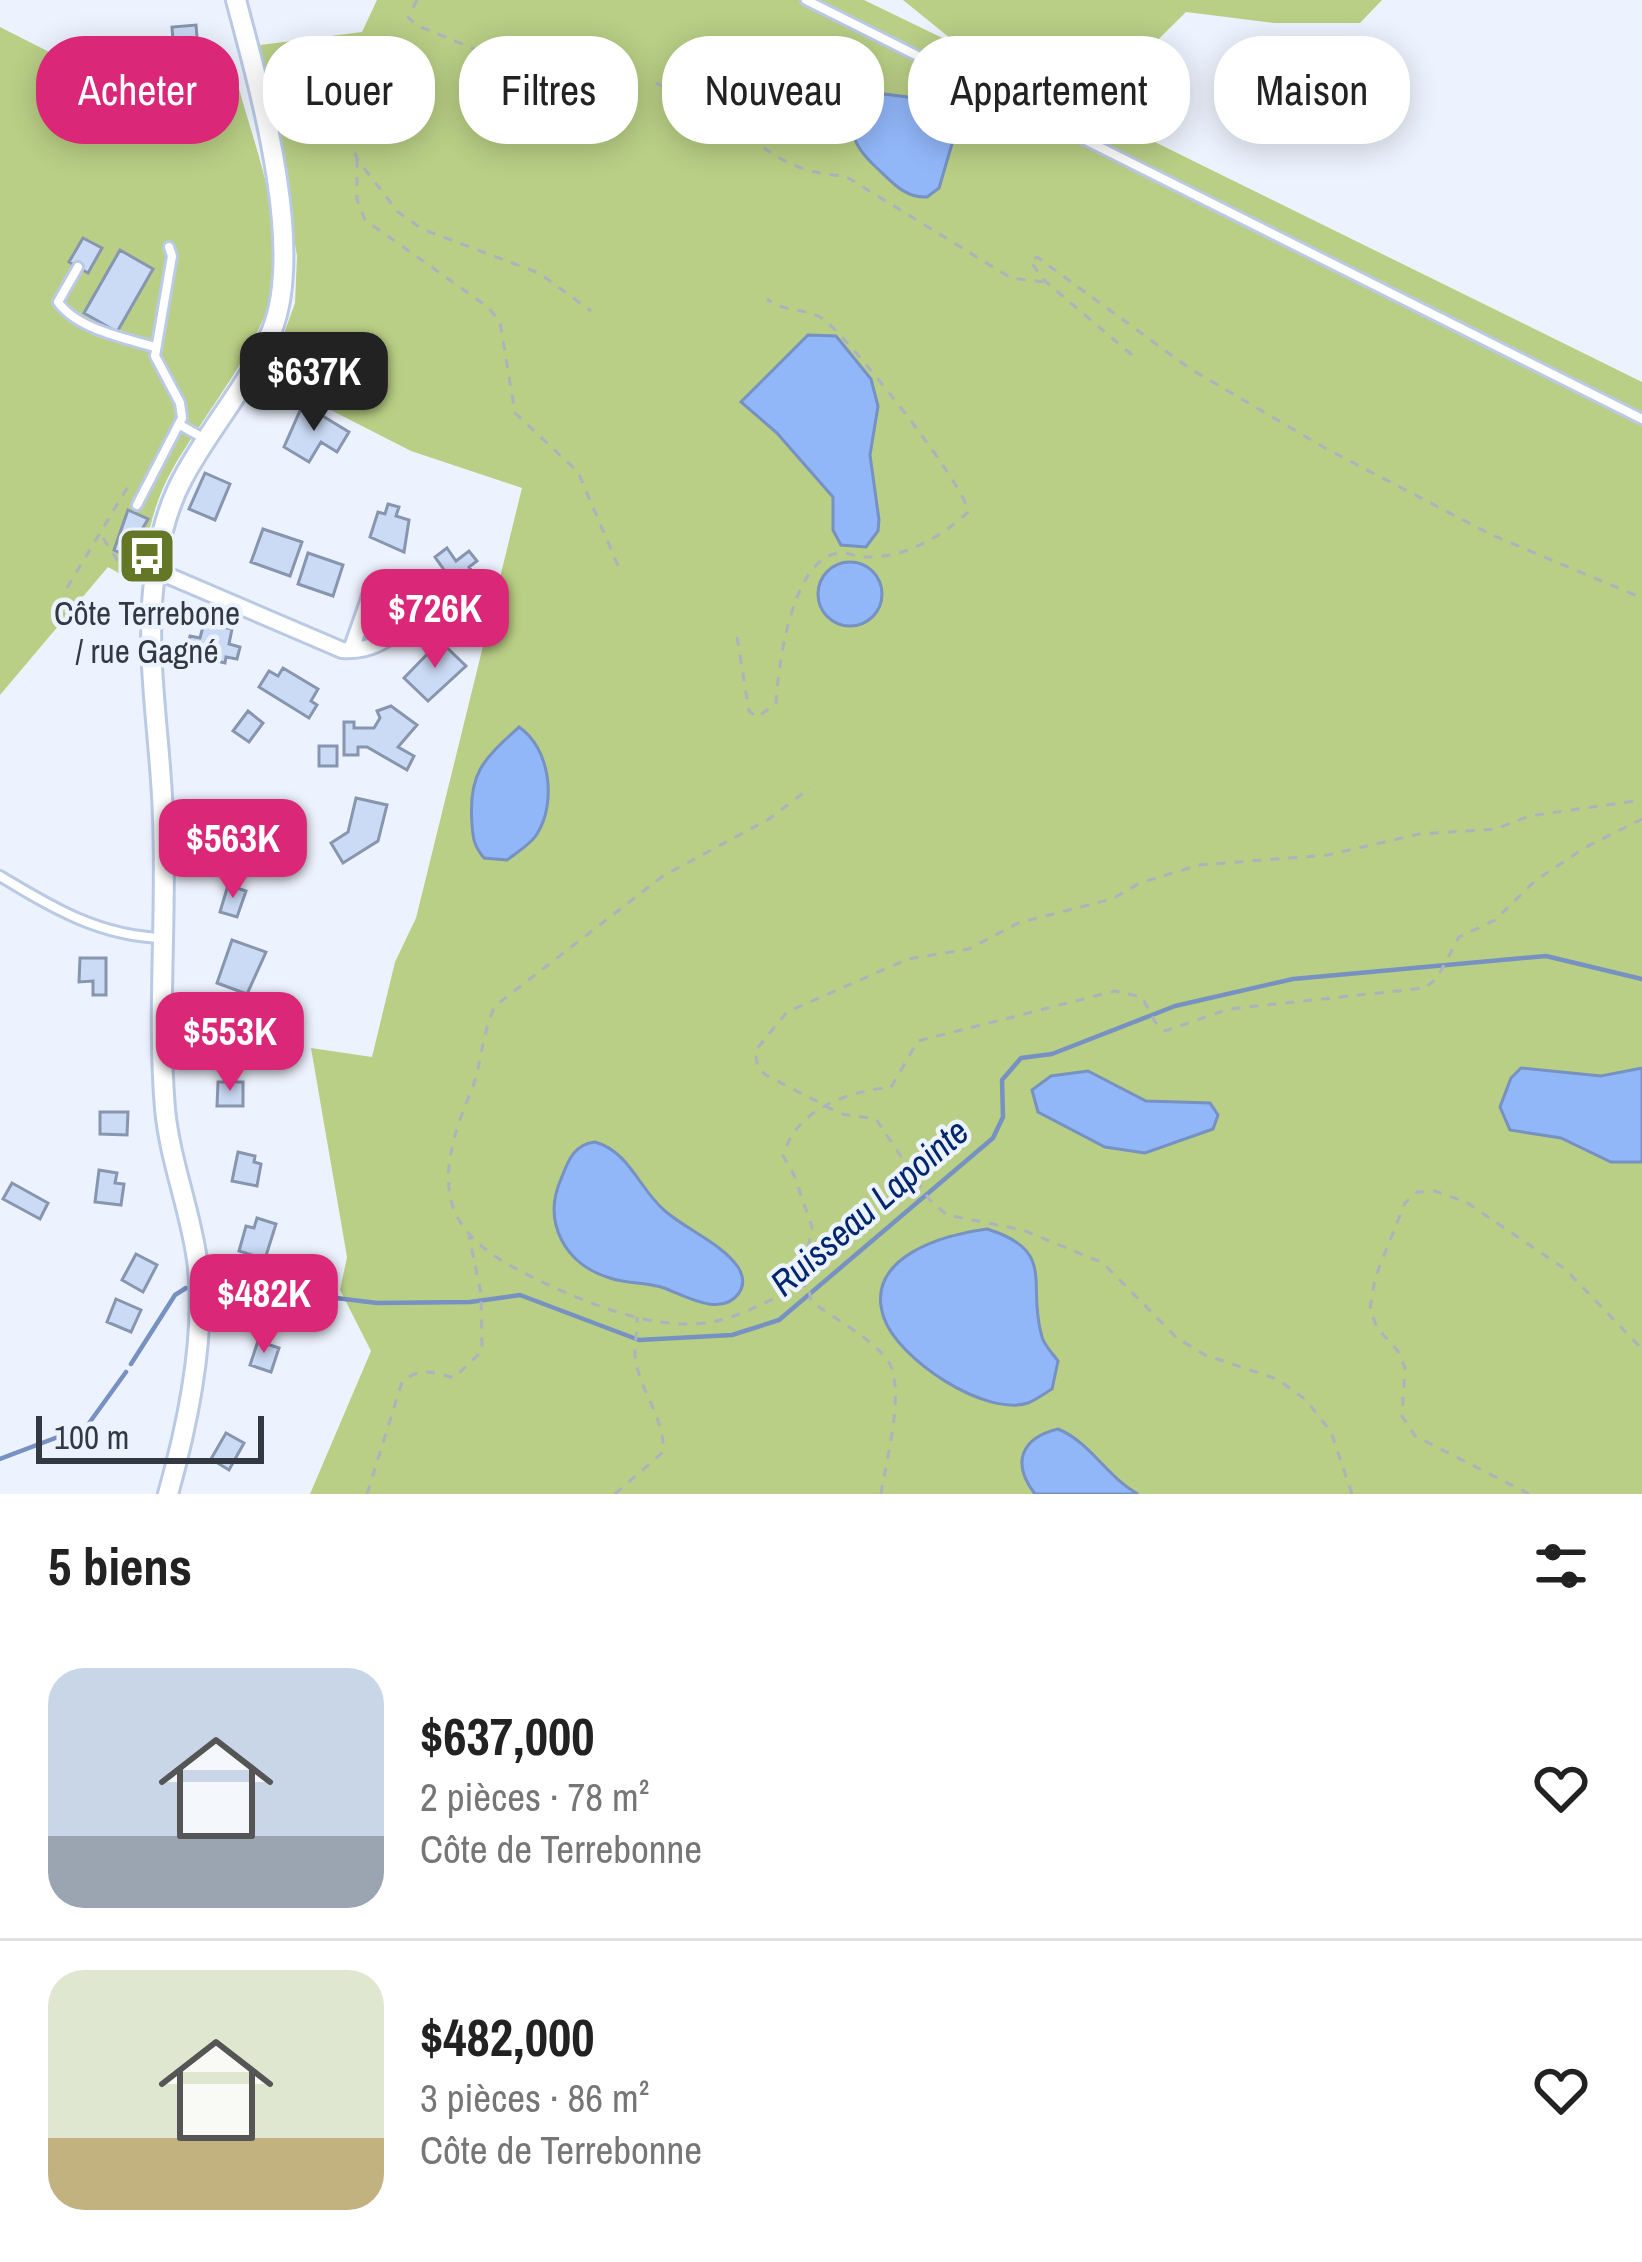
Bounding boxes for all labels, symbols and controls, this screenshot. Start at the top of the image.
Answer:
chip: Acheter [36,36,239,144]
chip: Louer [263,36,435,144]
chip: Filtres [459,36,638,144]
chip: Nouveau [662,36,884,144]
chip: Appartement [908,36,1190,144]
chip: Maison [1214,36,1410,144]
pin: $637K [230,332,398,434]
text: $637K [267,345,361,397]
bus stop icon: Côte Terrebone / rue Gagné [116,525,178,587]
pin: $726K [351,569,519,671]
text: $726K [388,582,482,634]
place label: Côte Terrebone / rue Gagné [54,591,240,673]
pin: $563K [149,799,317,901]
text: $563K [186,812,280,864]
pin: $553K [146,992,314,1094]
text: $553K [183,1005,277,1057]
water label: Ruisseau Lapointe [760,1108,978,1306]
pin: $482K [180,1254,348,1356]
text: $482K [217,1267,311,1319]
scale bar [36,1410,264,1463]
text: 100 m [54,1415,129,1459]
text: 5 biens [48,1532,192,1601]
icon: filters [1528,1533,1594,1599]
text: $637,000 [420,1702,594,1771]
icon: home [144,1716,288,1860]
icon: heart [1528,1755,1594,1821]
text: 2 pièces · 78 m² [420,1771,649,1823]
text: Côte de Terrebonne [420,1823,702,1875]
text: $482,000 [420,2003,594,2072]
icon: home [144,2018,288,2162]
icon: heart [1528,2057,1594,2123]
text: 3 pièces · 86 m² [420,2072,649,2124]
text: Côte de Terrebonne [420,2124,702,2176]

